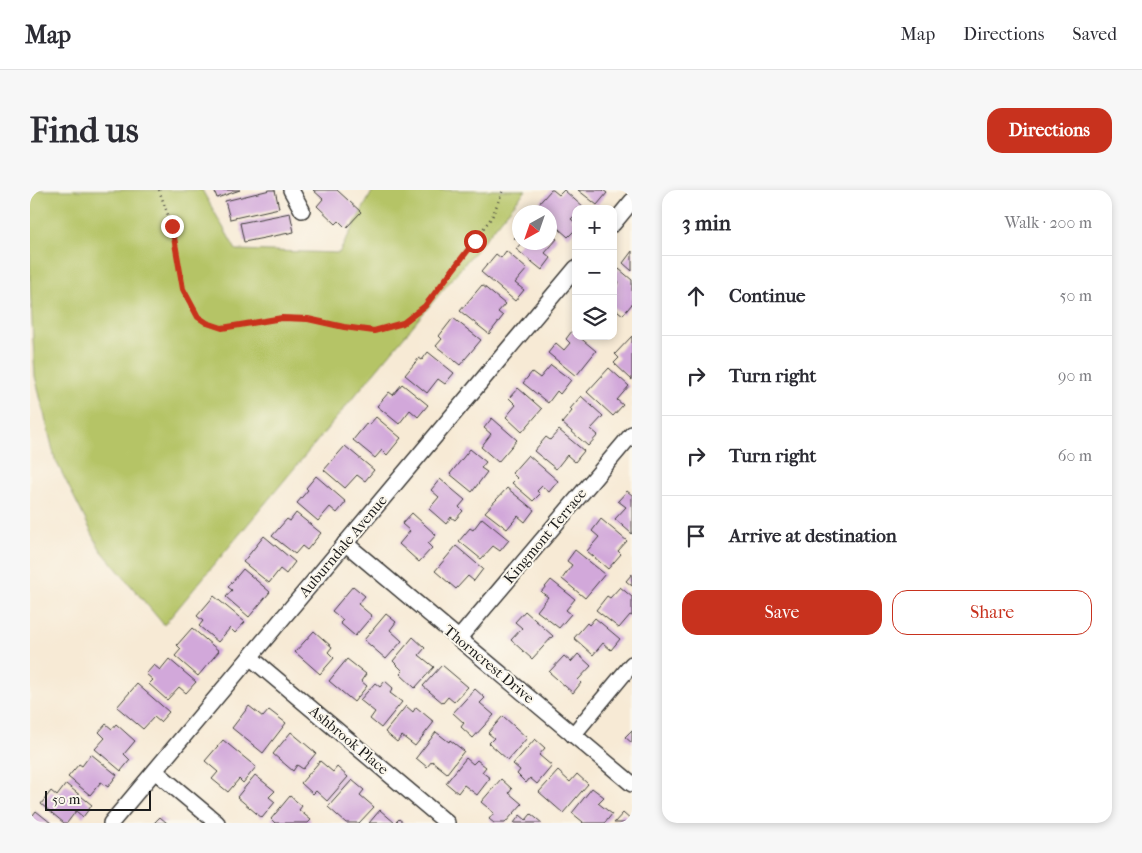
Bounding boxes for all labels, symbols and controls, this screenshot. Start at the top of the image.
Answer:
text: Map [25,21,71,49]
text: Map [901,24,935,45]
text: Directions [963,24,1044,45]
text: Saved [1072,24,1117,45]
button: Directions [987,108,1112,153]
text: Find us [30,110,139,151]
north arrow [512,205,557,250]
map controls [572,205,617,340]
button: + [572,205,617,250]
text: 3 min [682,211,731,235]
text: Walk · 200 m [1005,213,1092,232]
route end [161,215,184,238]
route start [464,230,487,253]
button: − [572,250,617,295]
icon: ahead [682,282,710,310]
text: Continue [729,285,805,307]
text: 50 m [1060,286,1092,305]
button: layers [572,295,617,340]
icon: right [682,362,710,390]
text: Turn right [729,365,816,387]
text: 90 m [1058,366,1092,385]
icon: right [682,442,710,470]
text: Turn right [729,445,816,467]
text: 60 m [1058,446,1092,465]
street label: Kingmont Terrace [500,484,591,587]
street label: Auburndale Avenue [295,491,391,601]
icon: arrive [682,522,710,550]
text: Arrive at destination [729,525,897,547]
button: Save [682,590,882,635]
button: Share [892,590,1092,635]
street label: Thorncrest Drive [440,621,538,707]
street label: Ashbrook Place [305,701,393,779]
scale bar [45,788,151,811]
text: 50 m [52,791,80,808]

